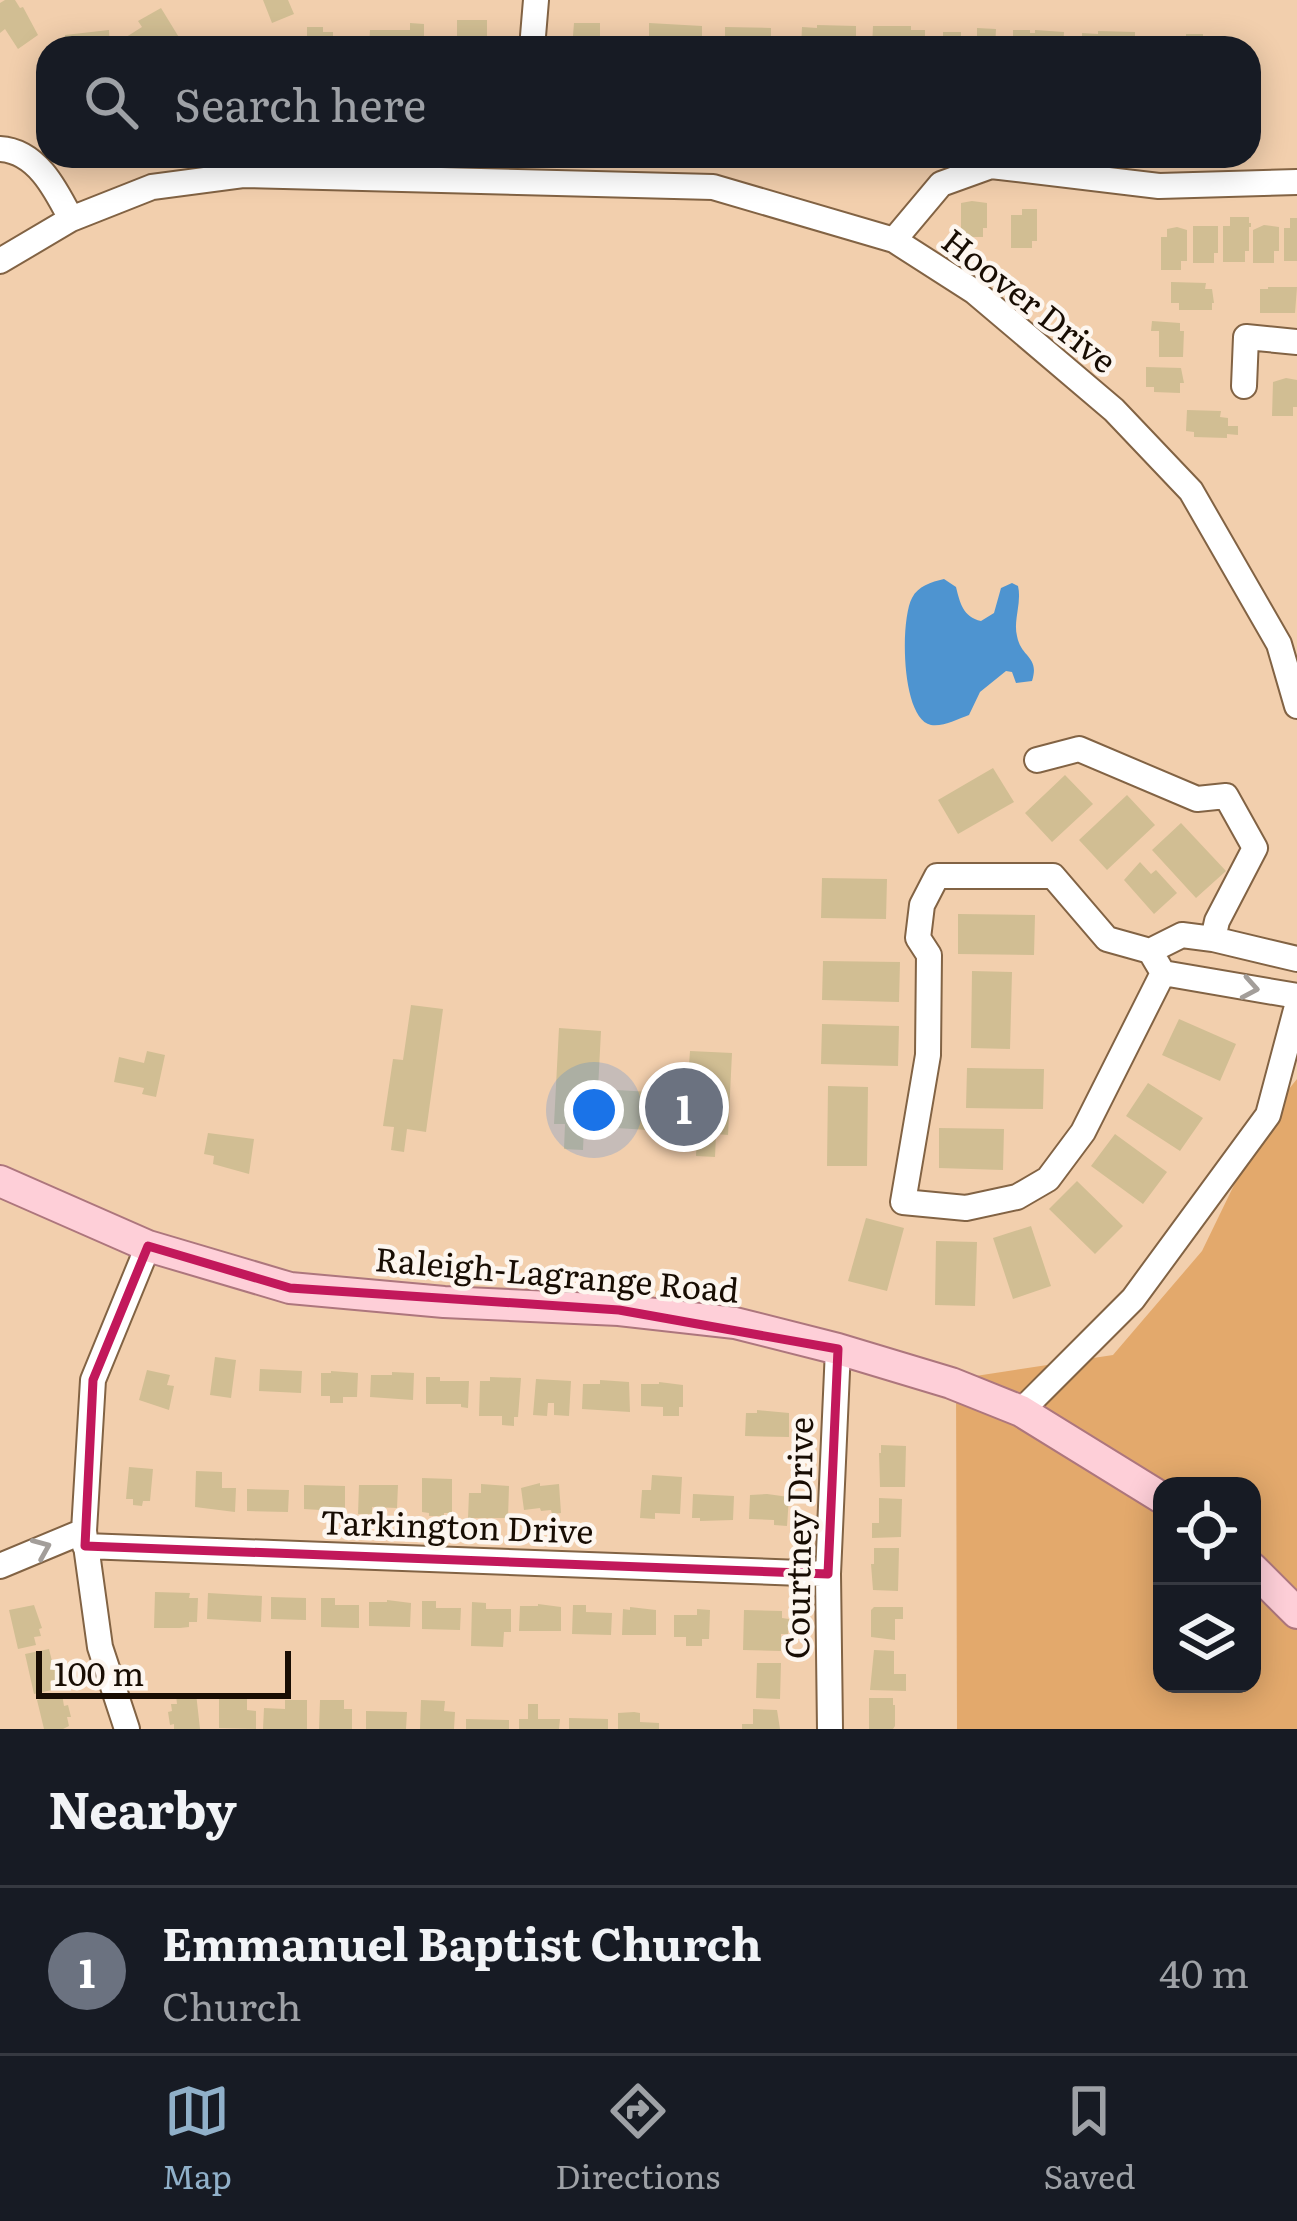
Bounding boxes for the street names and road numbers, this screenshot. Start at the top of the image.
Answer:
street label: Hoover Drive [933,215,1128,383]
street label: Raleigh-Lagrange Road [373,1232,741,1313]
street label: Courtney Drive [770,1417,823,1659]
street label: Tarkington Drive [320,1495,594,1554]

